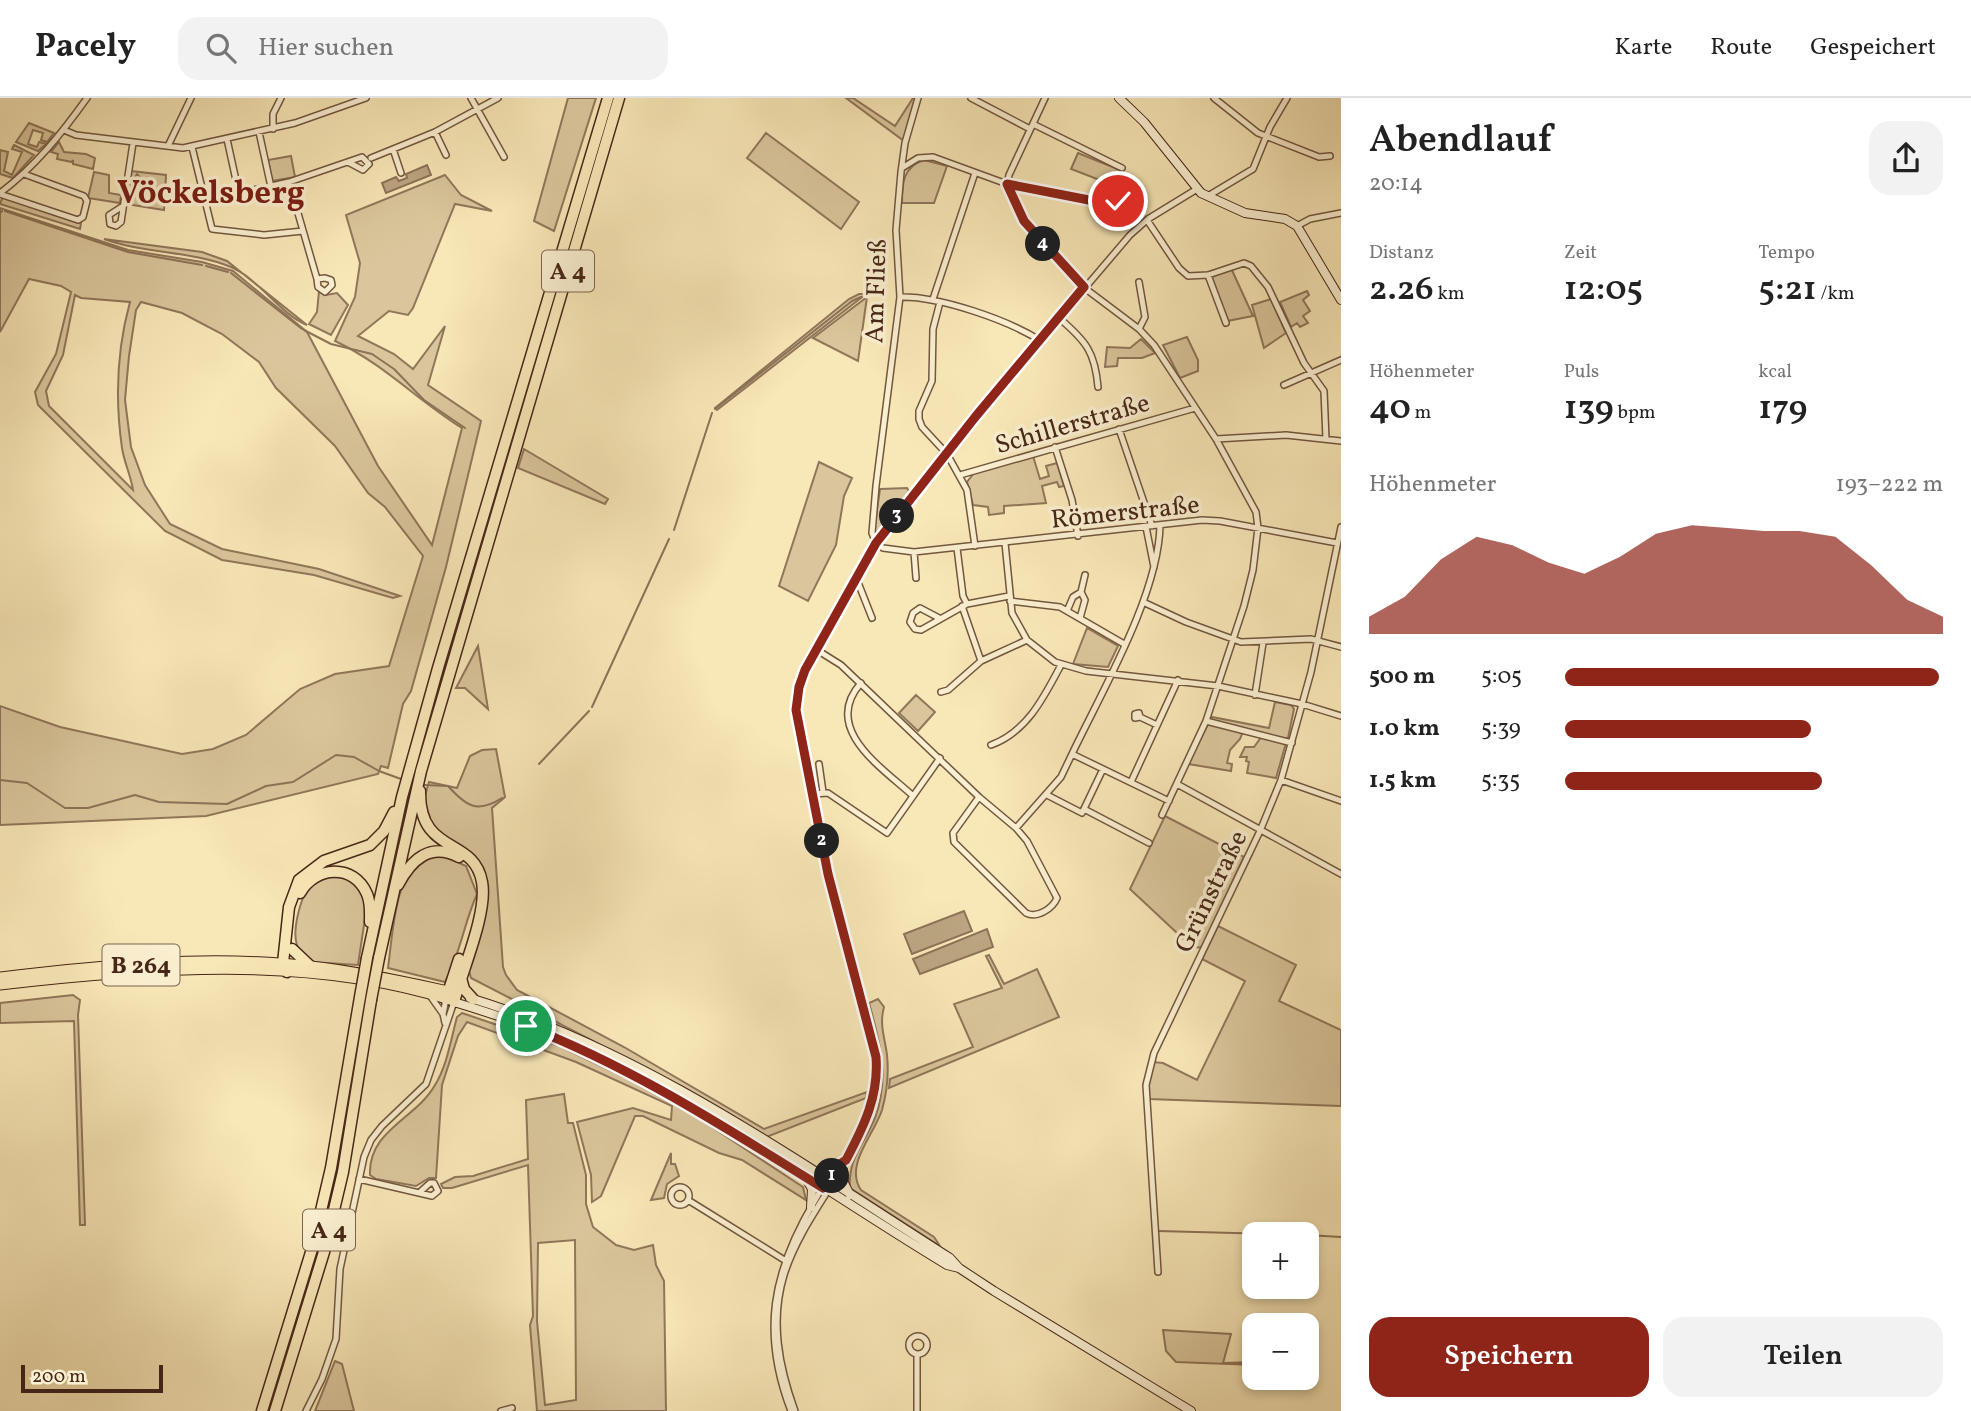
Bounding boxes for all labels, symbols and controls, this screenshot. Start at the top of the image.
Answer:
search box [178,17,668,80]
text: Pacely [35,25,136,71]
icon: search [202,29,240,67]
text: Hier suchen [258,30,394,66]
text: Karte [1615,31,1672,65]
text: Route [1710,31,1772,65]
text: Gespeichert [1810,31,1936,65]
text: Abendlauf [1369,115,1552,168]
button: share [1869,121,1943,195]
text: 20:14 [1369,168,1423,200]
pin [1088,171,1148,231]
district label: Vöckelsberg [117,172,305,218]
icon: check [1099,182,1137,220]
pin: 4 [1026,226,1060,262]
text: 4 [1037,230,1048,256]
street label: Am Fließ [857,238,897,344]
text: Distanz [1369,240,1434,266]
text: Zeit [1564,240,1597,266]
text: Tempo [1758,240,1815,266]
road number: A 4 [542,251,594,292]
text: 2.26 [1369,266,1434,314]
text: 12:05 [1564,266,1643,314]
text: 5:21 [1758,266,1817,314]
text: km [1434,281,1465,307]
text: /km [1817,281,1855,307]
text: Höhenmeter [1369,359,1474,385]
text: Puls [1564,359,1599,385]
text: kcal [1758,359,1792,385]
text: 40 [1369,385,1411,433]
text: 139 [1564,385,1614,433]
text: 179 [1758,385,1807,433]
street label: Schillerstraße [991,386,1154,464]
text: m [1411,400,1431,426]
text: bpm [1614,400,1656,426]
text: Höhenmeter [1369,469,1496,501]
text: 193–222 m [1836,469,1943,501]
street label: Römerstraße [1049,487,1201,539]
pin: 3 [880,498,914,534]
text: 3 [892,502,901,528]
text: 500 m [1369,661,1435,693]
text: 5:05 [1481,661,1522,693]
text: 1.0 km [1369,713,1440,745]
text: 5:39 [1481,713,1521,745]
text: 1.5 km [1369,765,1436,797]
text: 5:35 [1481,765,1520,797]
pin: 2 [804,824,840,858]
street label: Grünstraße [1167,825,1257,959]
text: 2 [817,827,826,853]
road number: B 264 [102,944,180,986]
pin [496,996,556,1056]
icon: arrive [507,1007,545,1045]
pin: 1 [814,1158,850,1194]
text: 1 [828,1162,835,1188]
road number: A 4 [303,1210,355,1250]
map controls [1242,1222,1319,1390]
button: + [1242,1222,1319,1299]
button: − [1242,1313,1319,1390]
button: Speichern [1369,1317,1649,1397]
button: Teilen [1663,1317,1943,1397]
scale bar [21,1362,163,1394]
text: 200 m [32,1364,86,1390]

